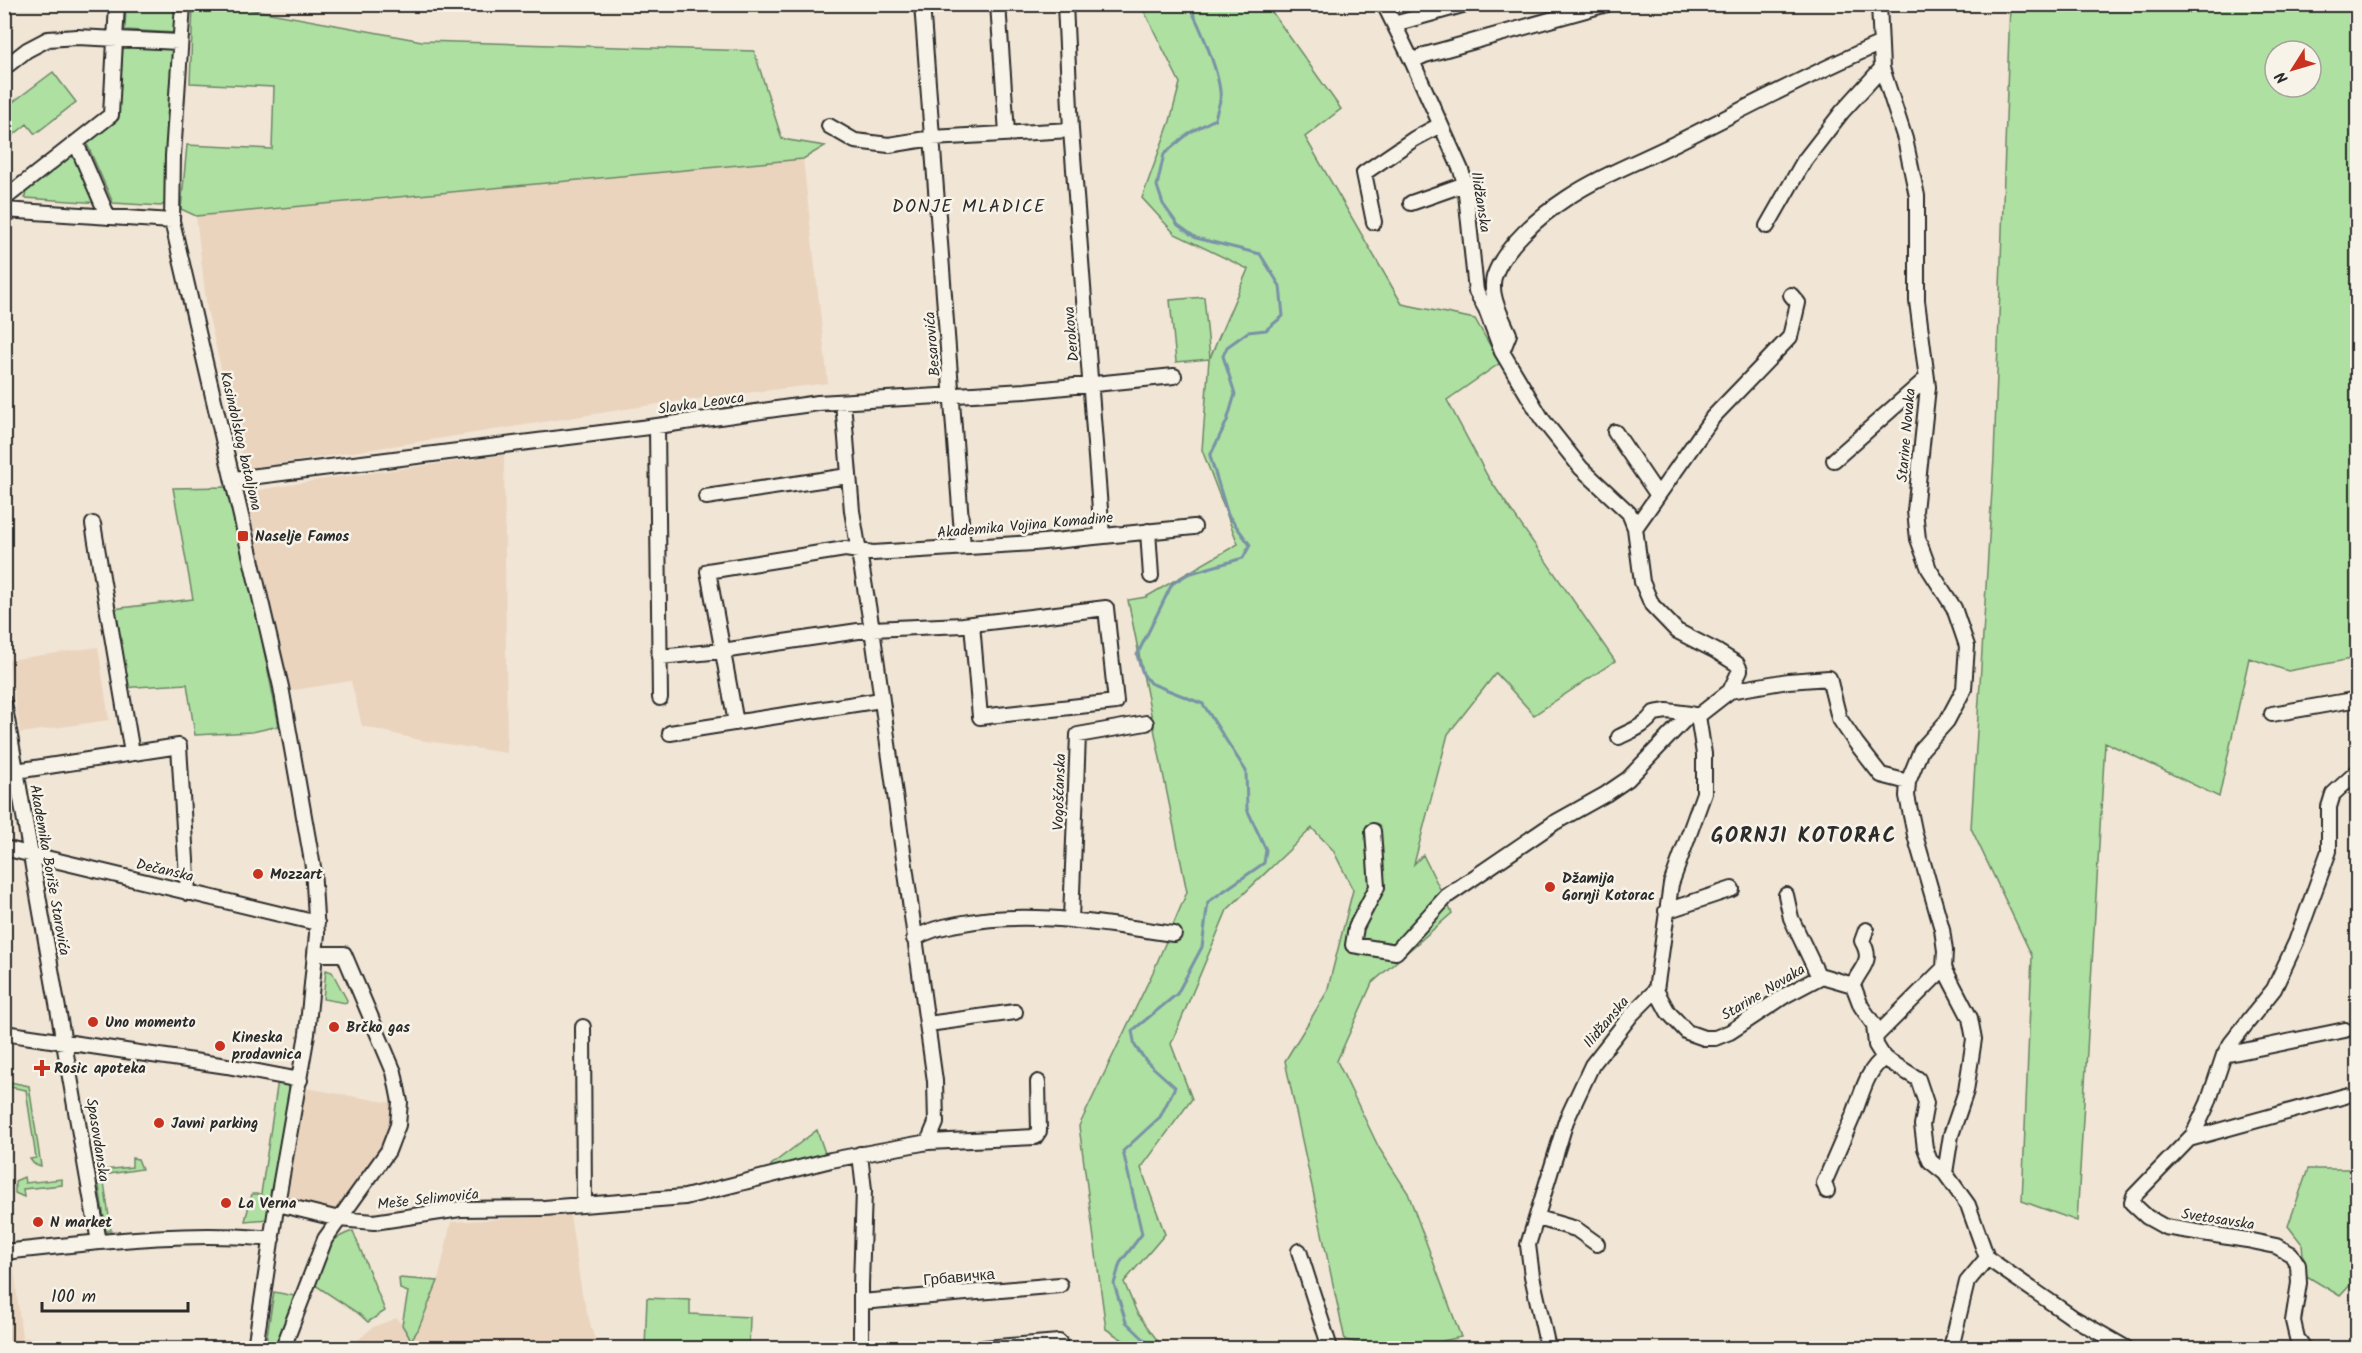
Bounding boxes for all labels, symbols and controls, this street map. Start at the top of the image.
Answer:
north arrow [2263,39,2323,99]
text: N [2269,66,2295,89]
street label: Ilidžanska [1463,170,1497,234]
district label: DONJE MLADICE [892,193,1046,222]
street label: Derokova [1058,305,1086,363]
street label: Besarovića [918,310,948,377]
street label: Kasindolskog bataljona [212,369,268,513]
street label: Slavka Leovca [656,386,746,422]
street label: Starine Novaka [1891,387,1923,483]
street label: Akademika Vojina Komadine [936,506,1114,546]
place label: Naselje Famos [255,525,349,549]
marker: Naselje Famos [236,529,250,543]
street label: Vogošćanska [1047,753,1073,831]
street label: Akademika Boriše Starovića [22,783,76,958]
district label: GORNJI KOTORAC [1711,820,1897,853]
street label: Dečanska [134,853,196,889]
place label: Mozzart [270,863,323,887]
marker: Mozzart [251,867,265,881]
place label: Džamija Gornji Kotorac [1562,867,1655,908]
marker: Džamija Gornji Kotorac [1543,880,1557,894]
street label: Starine Novaka [1717,958,1810,1027]
street label: Ilidžanska [1578,991,1636,1054]
place label: Uno momento [105,1011,196,1035]
marker: Uno momento [86,1015,100,1029]
place label: Brčko gas [346,1016,410,1040]
marker: Brčko gas [327,1020,341,1034]
place label: Kineska prodavnica [231,1026,302,1067]
marker: Kineska prodavnica [213,1039,227,1053]
place label: Rosic apoteka [54,1057,146,1081]
marker: Rosic apoteka [35,1061,49,1075]
street label: Spasovdanska [79,1096,115,1184]
place label: Javni parking [171,1112,258,1136]
marker: Javni parking [152,1116,166,1130]
street label: Meše Selimovića [376,1183,480,1217]
place label: La Verna [238,1192,297,1216]
marker: La Verna [219,1196,233,1210]
street label: Svetosavska [2179,1202,2256,1238]
place label: N market [50,1211,112,1235]
marker: N market [31,1215,45,1229]
street label: Грбавичка [922,1263,996,1293]
scale bar [42,1275,188,1313]
text: 100 m [51,1283,96,1312]

